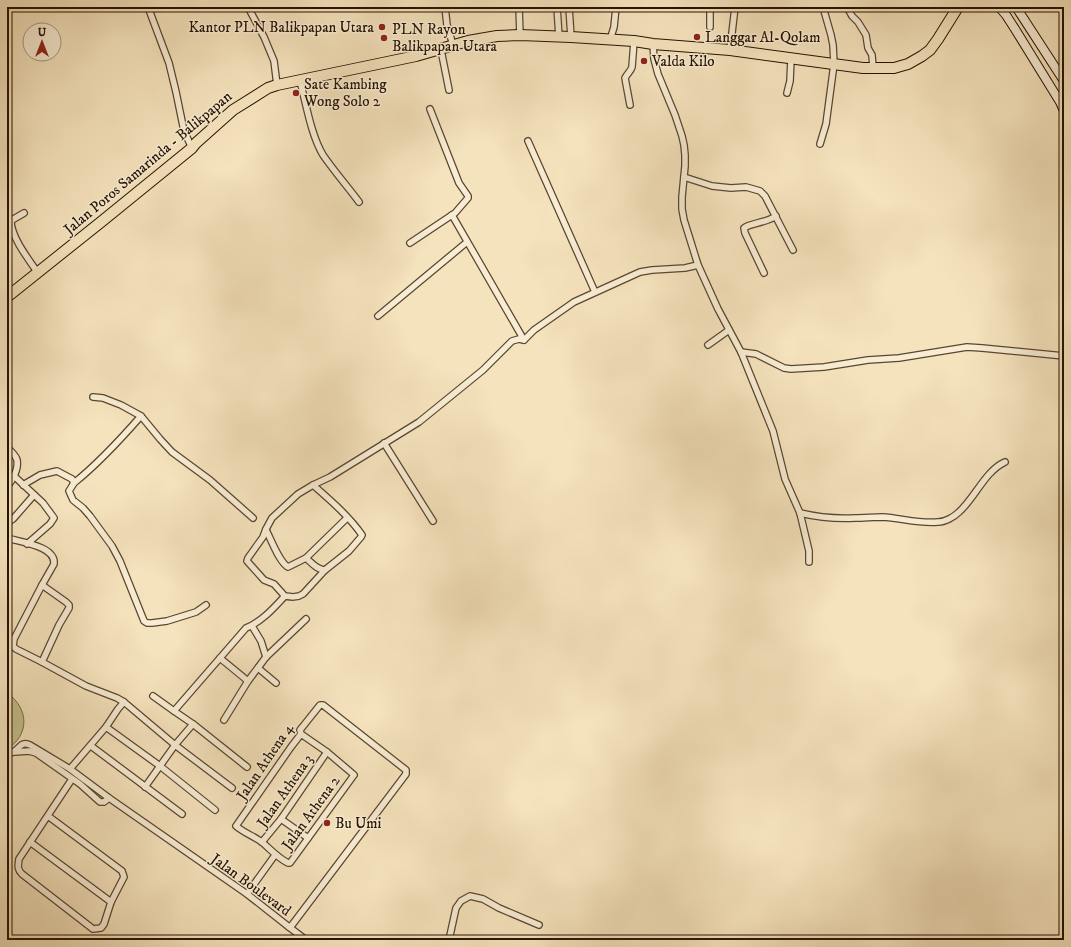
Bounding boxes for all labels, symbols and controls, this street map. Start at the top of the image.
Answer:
place label: Kantor PLN Balikpapan Utara [189,18,375,37]
place label: PLN Rayon Balikpapan Utara [392,20,498,56]
north arrow [22,22,62,62]
marker: Kantor PLN Balikpapan Utara [377,22,387,32]
text: U [38,26,47,40]
place label: Langgar Al-Qolam [705,28,820,47]
marker: Langgar Al-Qolam [692,32,702,42]
marker: PLN Rayon Balikpapan Utara [379,33,389,43]
place label: Valda Kilo [651,52,715,71]
marker: Valda Kilo [639,56,649,66]
place label: Sate Kambing Wong Solo 2 [303,75,387,111]
street label: Jalan Poros Samarinda - Balikpapan [59,87,236,240]
marker: Sate Kambing Wong Solo 2 [291,88,301,98]
street label: Jalan Athena 4 [231,720,298,806]
street label: Jalan Athena 3 [252,751,317,833]
street label: Jalan Athena 2 [277,772,345,855]
place label: Bu Umi [335,814,381,833]
marker: Bu Umi [322,818,332,828]
street label: Jalan Boulevard [206,848,295,921]

